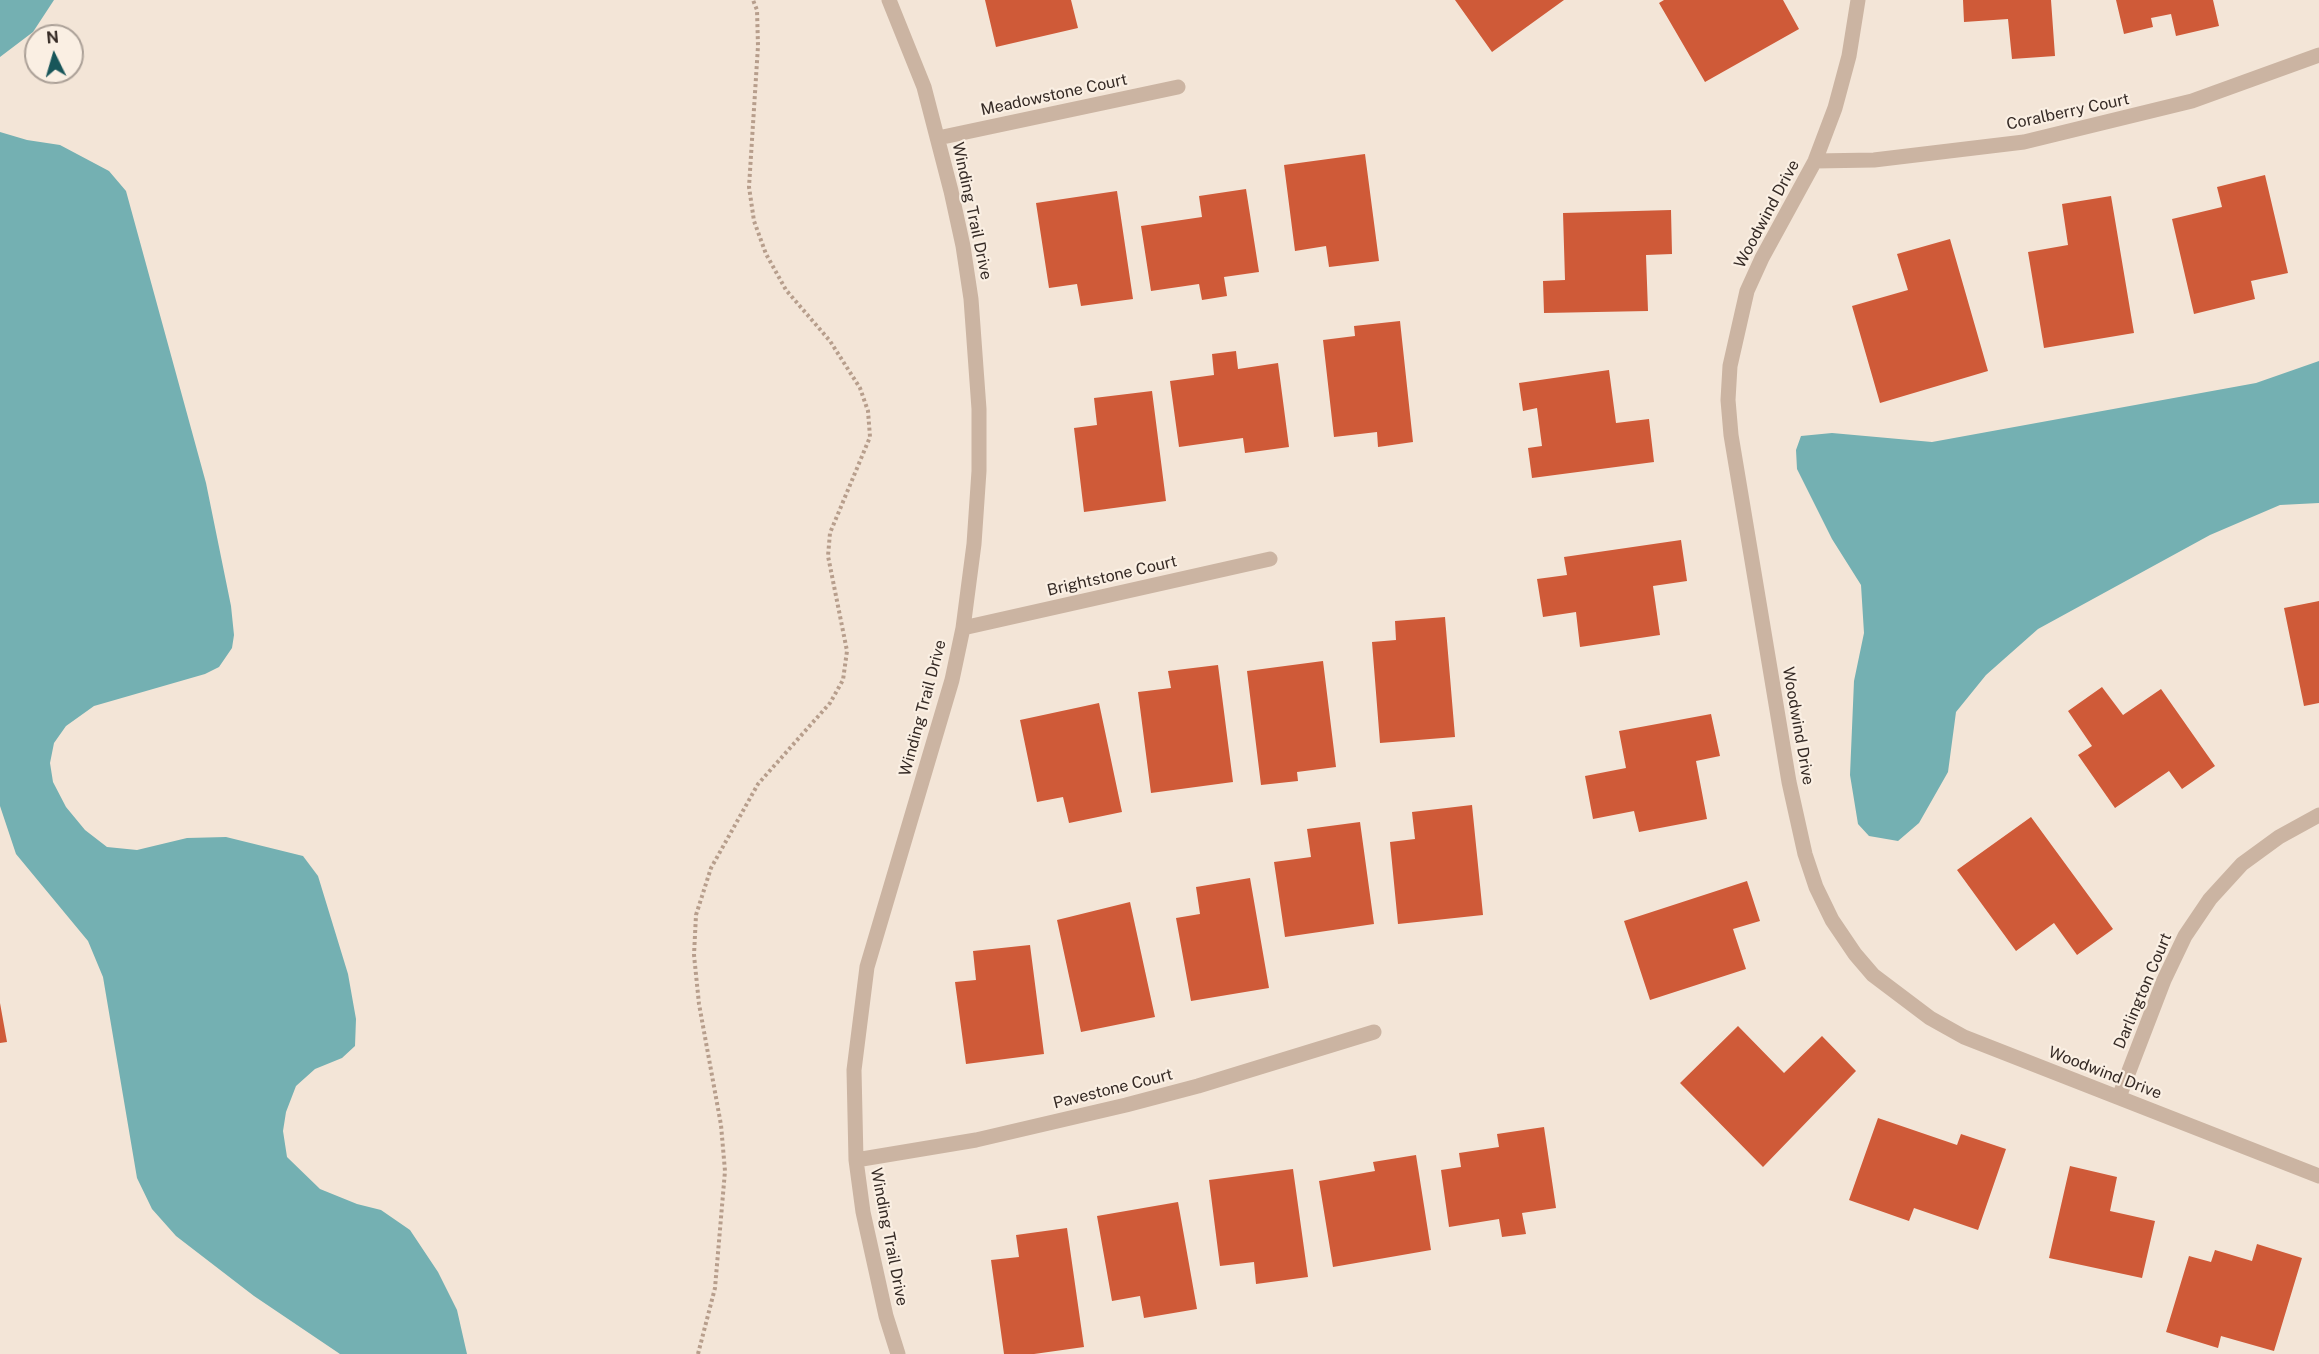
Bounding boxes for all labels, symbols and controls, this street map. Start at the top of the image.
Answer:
north arrow [24,24,84,84]
text: N [45,28,60,48]
street label: Meadowstone Court [979,70,1129,120]
street label: Coralberry Court [2005,90,2131,134]
street label: Winding Trail Drive [948,140,996,282]
street label: Woodwind Drive [1730,157,1804,271]
street label: Brightstone Court [1045,552,1179,600]
street label: Winding Trail Drive [896,638,950,778]
street label: Woodwind Drive [1778,665,1818,787]
street label: Darlington Court [2110,930,2176,1052]
street label: Woodwind Drive [2046,1043,2164,1103]
street label: Pavestone Court [1051,1065,1175,1113]
street label: Winding Trail Drive [866,1166,912,1308]

